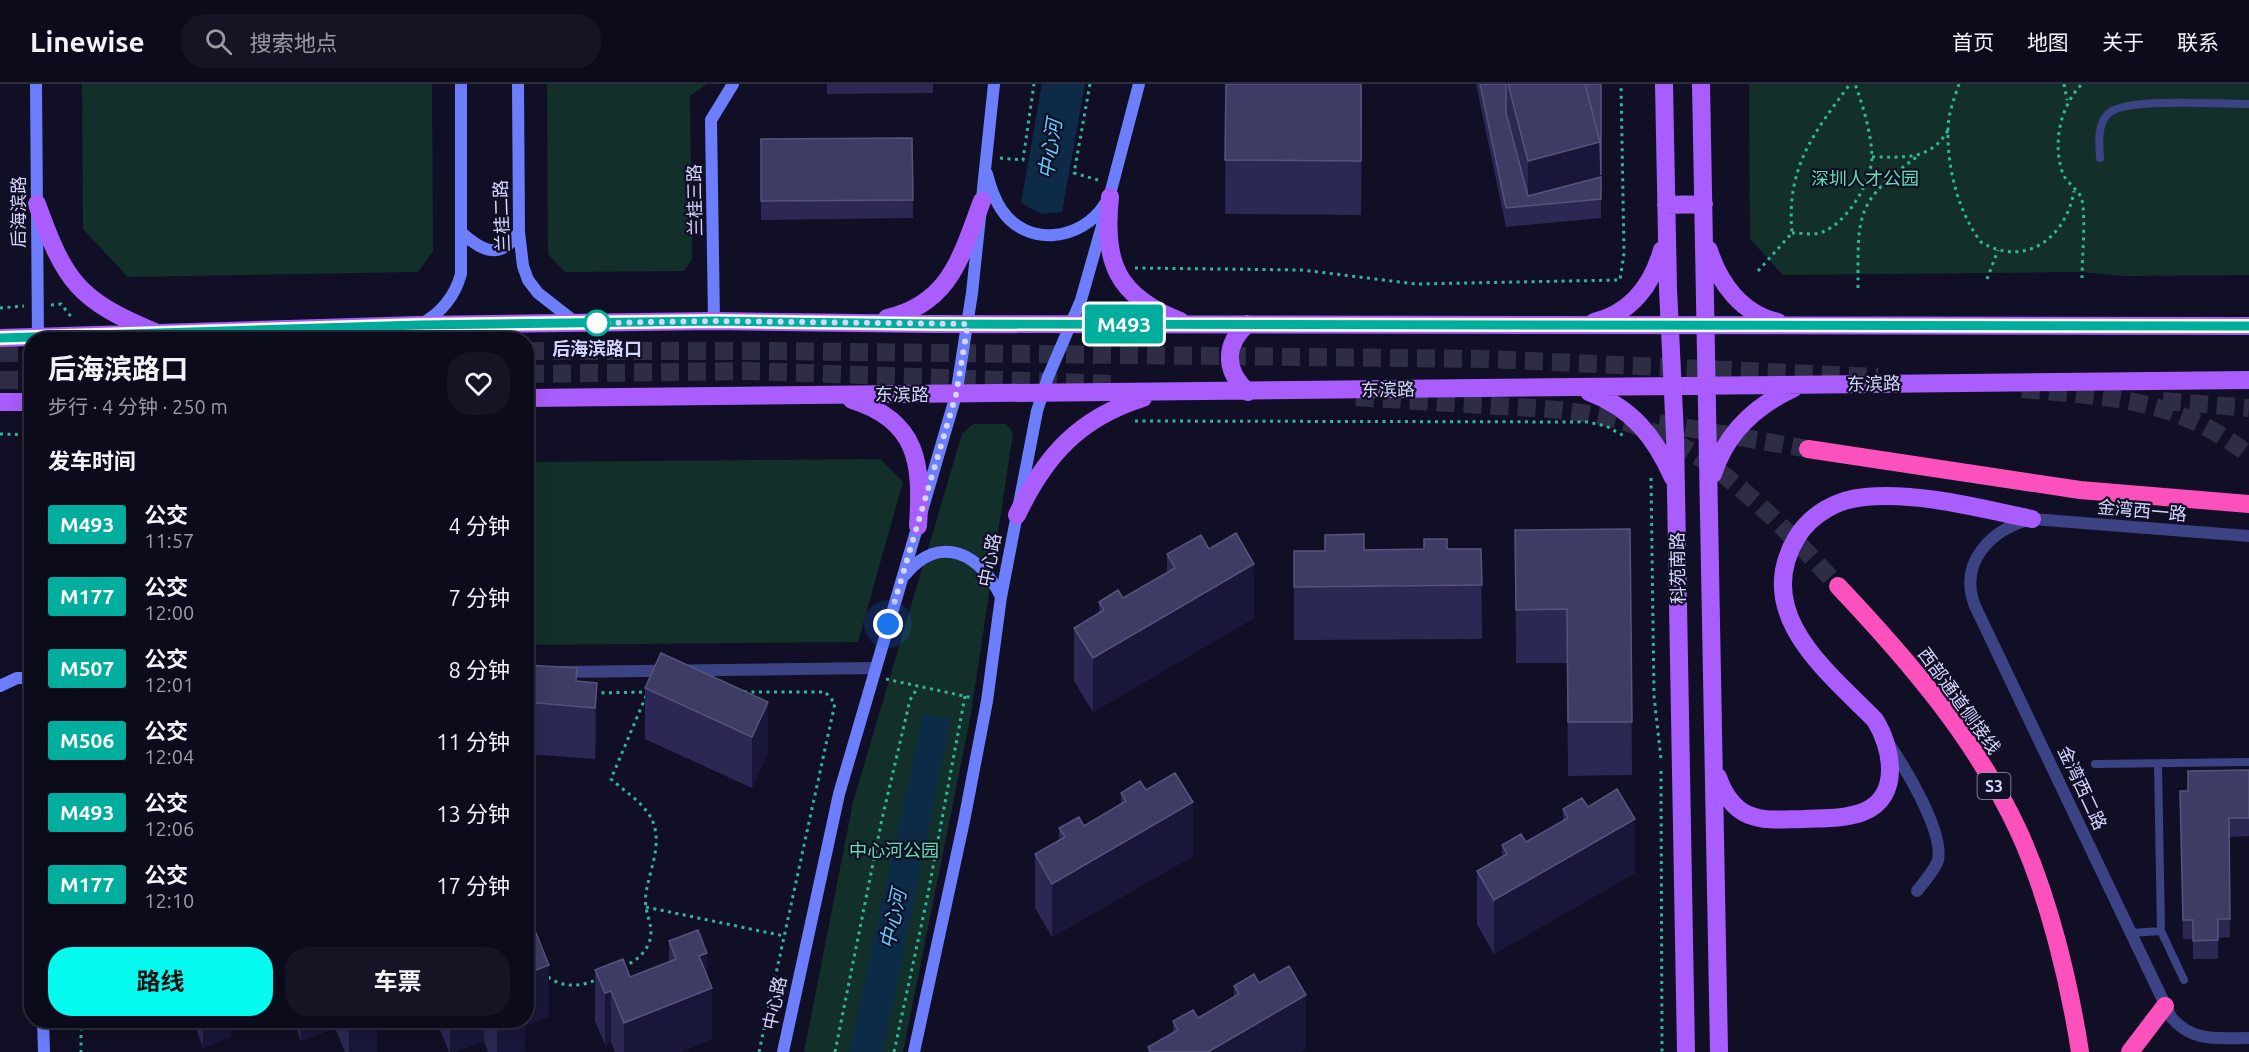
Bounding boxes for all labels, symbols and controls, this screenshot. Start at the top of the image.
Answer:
search box [181,14,601,68]
icon: search [202,25,235,58]
text: Linewise [30,26,145,57]
text: 搜索地点 [250,30,338,55]
text: 首页 [1952,30,1994,54]
text: 地图 [2027,30,2069,54]
text: 关于 [2102,30,2144,54]
text: 联系 [2177,30,2219,54]
water label: 中心河 [1033,114,1066,180]
street label: 兰桂三路 [683,164,705,236]
park label: 深圳人才公园 [1811,168,1919,188]
street label: 后海滨路 [8,176,28,248]
street label: 兰桂二路 [490,180,512,252]
line badge: M493 [1082,304,1166,344]
marker: 后海滨路口 [584,310,610,336]
text: M493 [1097,312,1151,336]
place label: 后海滨路口 [552,338,642,358]
button: heart [447,352,510,415]
text: 后海滨路口 [48,353,188,384]
street label: 东滨路 [1847,373,1901,393]
street label: 东滨路 [1361,379,1415,399]
street label: 东滨路 [875,384,929,404]
text: 步行 · 4 分钟 · 250 m [48,395,228,418]
text: 发车时间 [48,448,136,473]
street label: 金湾西一路 [2096,496,2188,524]
text: 公交 [144,502,188,527]
text: M493 [60,512,114,536]
text: 4 分钟 [449,513,510,538]
text: 11:57 [144,529,194,552]
street label: 中心路 [974,531,1004,588]
street label: 科苑南路 [1666,532,1688,604]
text: 公交 [144,574,188,599]
text: M177 [60,584,114,608]
text: 7 分钟 [449,585,510,610]
text: 12:00 [144,601,194,624]
your location [873,609,903,639]
street label: 西部通道侧接线 [1915,644,2005,757]
text: 公交 [144,646,188,671]
text: M507 [60,656,114,680]
text: 8 分钟 [449,657,510,682]
text: 12:01 [144,673,194,696]
text: 公交 [144,718,188,743]
text: M506 [60,728,114,752]
text: 11 分钟 [436,729,510,754]
street label: 金湾西二路 [2055,743,2111,833]
text: 12:04 [144,745,194,768]
road number: S3 [1978,773,2010,799]
text: 公交 [144,790,188,815]
text: M493 [60,800,114,824]
text: 13 分钟 [436,801,510,826]
text: 12:06 [144,817,194,840]
park label: 中心河公园 [849,840,939,860]
text: 公交 [144,862,188,887]
text: M177 [60,872,114,896]
text: 17 分钟 [436,873,510,898]
water label: 中心河 [875,883,911,951]
text: 12:10 [144,889,194,912]
button: 路线 [48,947,273,1016]
button: 车票 [285,947,510,1016]
street label: 中心路 [759,974,789,1031]

